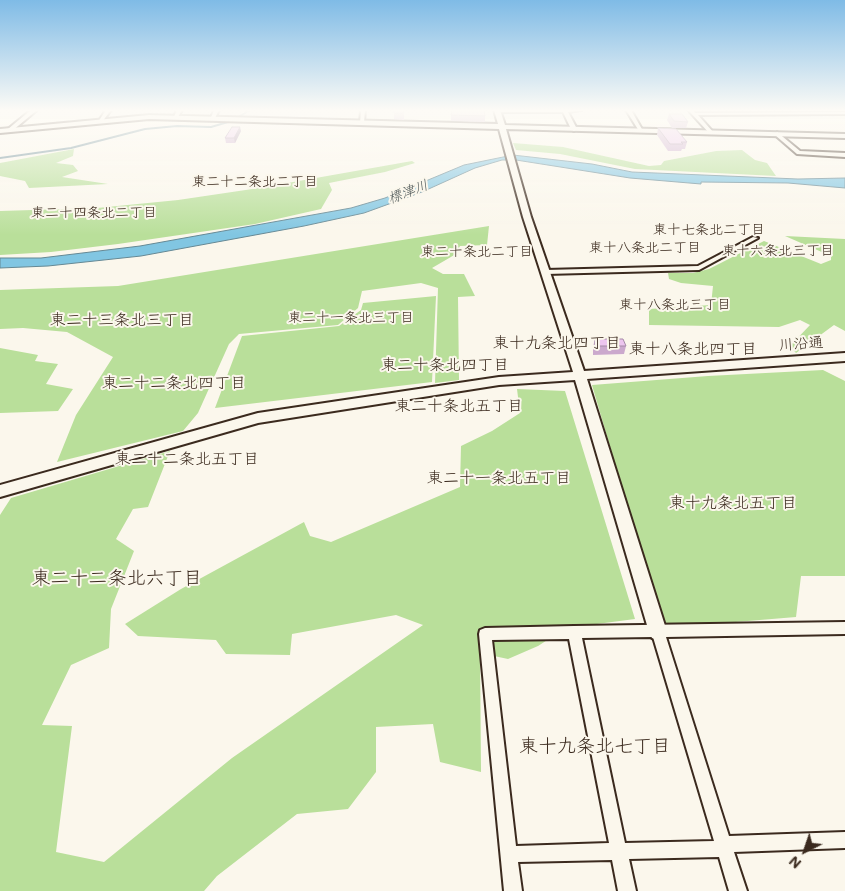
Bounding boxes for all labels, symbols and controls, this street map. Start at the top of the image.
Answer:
district label: 東二十二条北二丁目 [192,174,318,190]
water label: 標津川 [385,177,431,207]
district label: 東二十四条北二丁目 [31,205,157,221]
district label: 東十七条北二丁目 [653,222,765,238]
district label: 東十八条北二丁目 [589,240,701,256]
district label: 東十六条北三丁目 [722,243,834,259]
district label: 東二十条北二丁目 [421,244,533,260]
district label: 東十八条北三丁目 [619,297,731,313]
district label: 東二十三条北三丁目 [50,310,194,330]
district label: 東二十一条北三丁目 [288,310,414,326]
district label: 東十九条北四丁目 [493,333,621,353]
street label: 川沿通 [778,333,824,355]
district label: 東十八条北四丁目 [629,339,757,359]
district label: 東二十条北四丁目 [381,355,509,375]
district label: 東二十二条北四丁目 [102,373,246,393]
district label: 東二十条北五丁目 [395,396,523,416]
district label: 東二十二条北五丁目 [115,449,259,469]
district label: 東二十一条北五丁目 [427,468,571,488]
district label: 東十九条北五丁目 [669,493,797,513]
district label: 東二十二条北六丁目 [32,567,202,589]
district label: 東十九条北七丁目 [519,735,671,757]
north arrow [780,826,830,876]
text: N [785,852,805,873]

